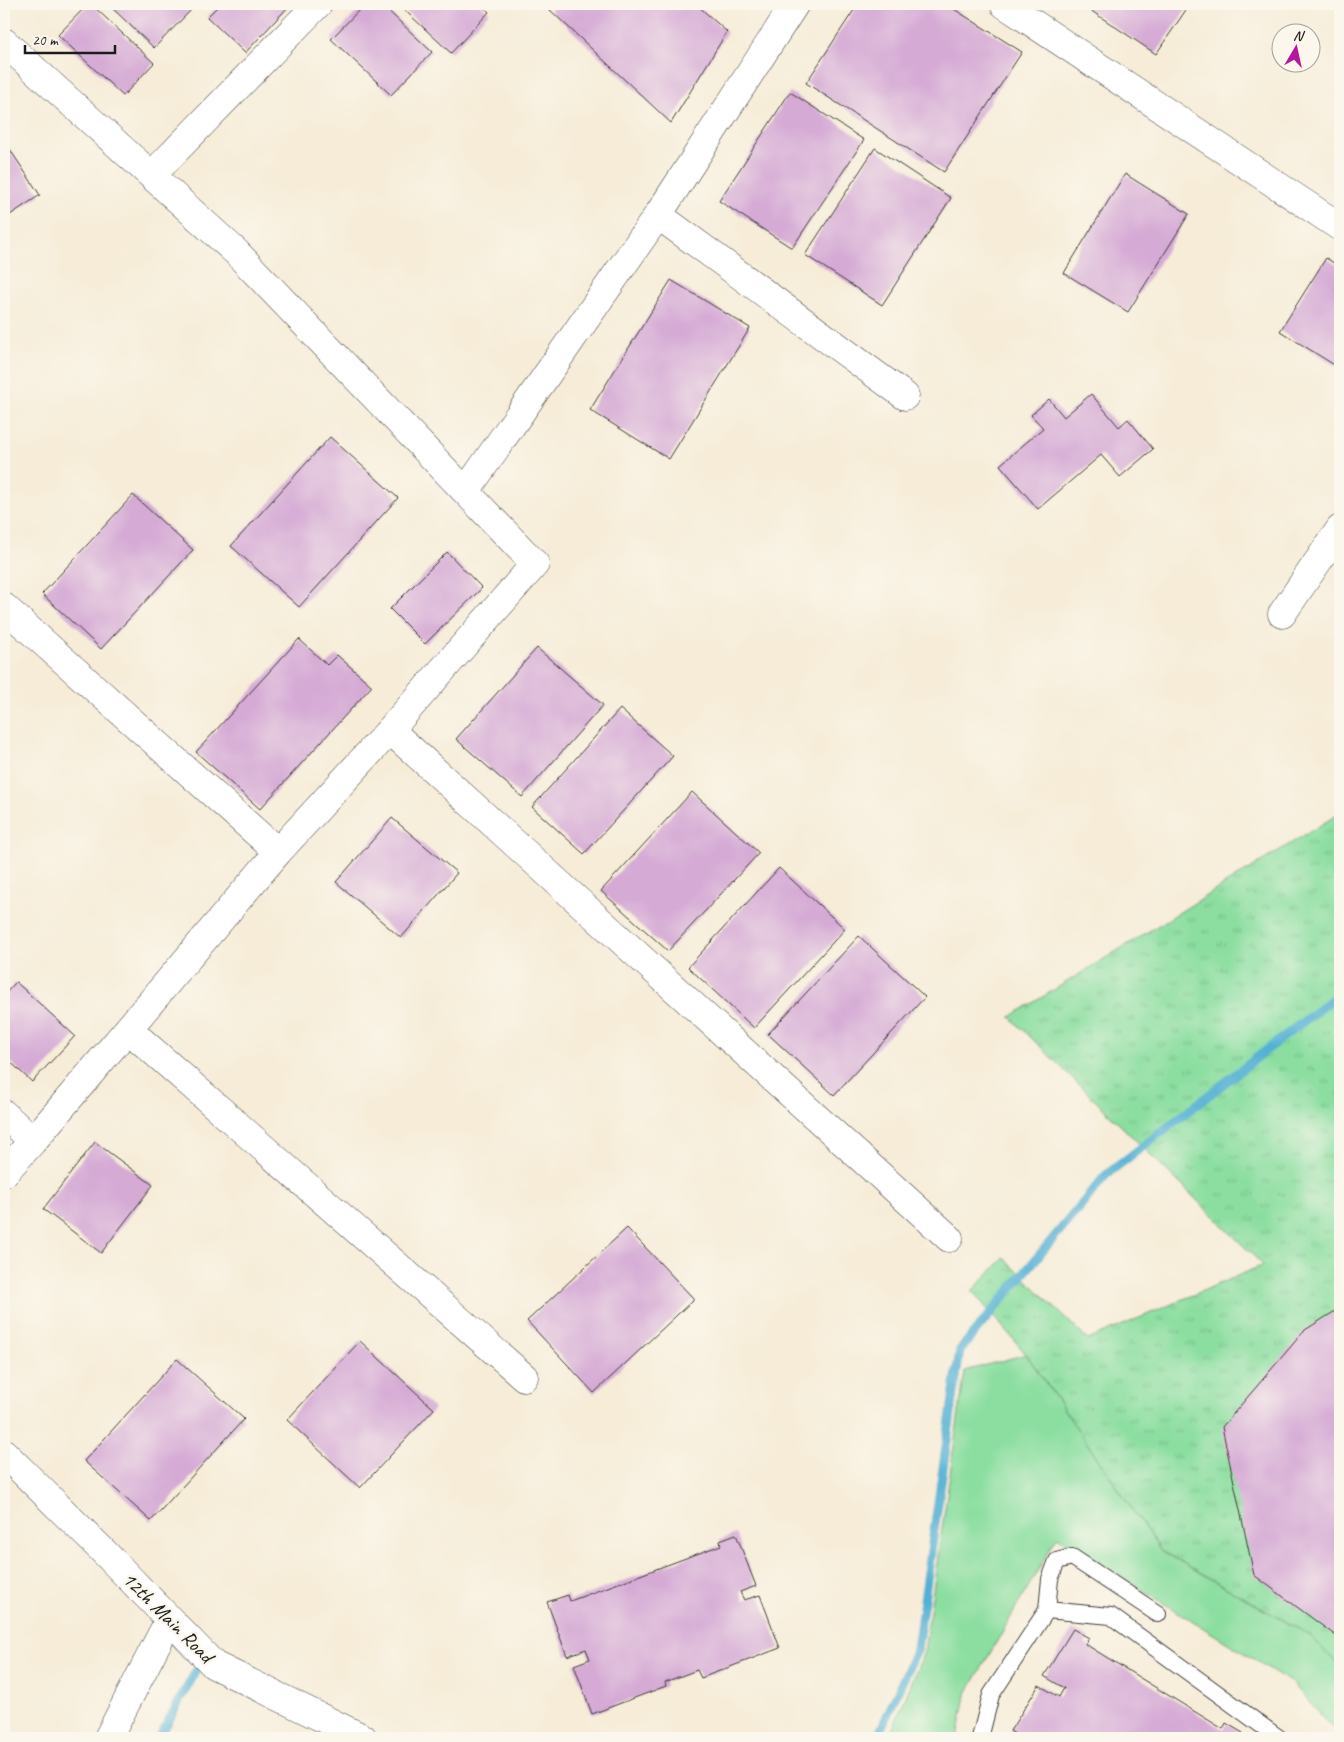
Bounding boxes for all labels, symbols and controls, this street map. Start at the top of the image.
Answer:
scale bar [25,22,115,54]
north arrow [1272,22,1322,72]
text: N [1292,27,1306,45]
text: 20 m [32,31,59,50]
street label: 12th Main Road [117,1566,222,1671]

